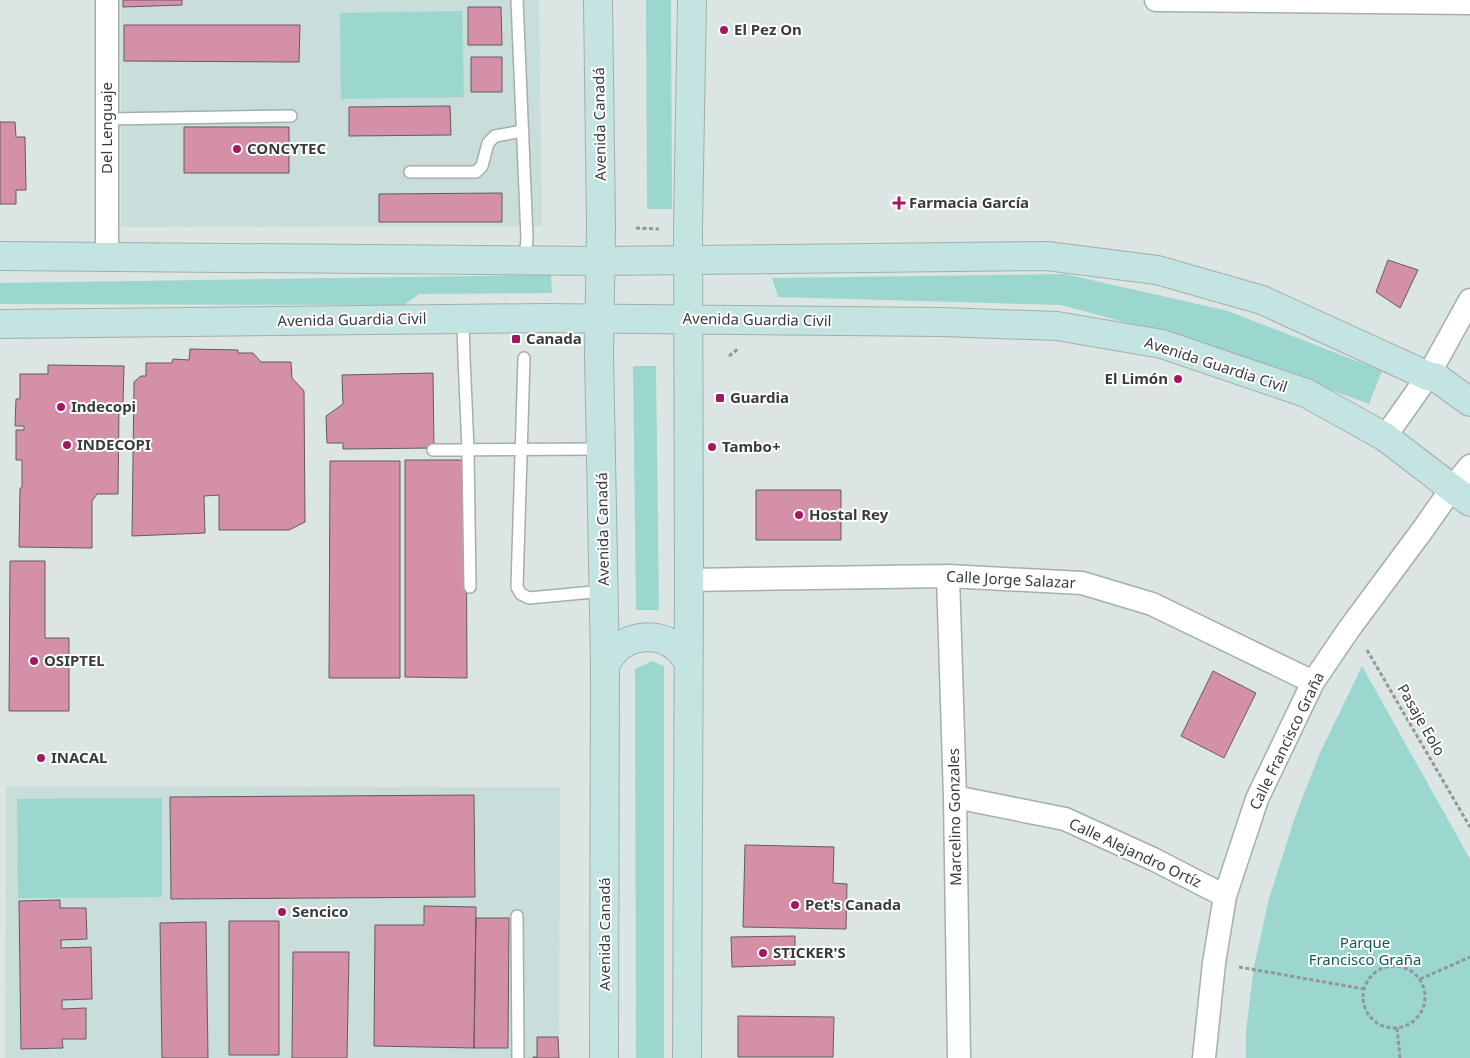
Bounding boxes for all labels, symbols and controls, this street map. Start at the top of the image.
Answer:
place label: El Pez On [734,19,802,39]
marker: El Pez On [718,24,730,36]
street label: Avenida Canadá [588,67,610,181]
street label: Del Lenguaje [96,82,116,174]
place label: CONCYTEC [247,138,326,158]
marker: CONCYTEC [231,143,243,155]
place label: Farmacia García [909,192,1029,212]
marker: Farmacia García [893,197,905,209]
street label: Avenida Guardia Civil [277,308,427,330]
street label: Avenida Guardia Civil [682,308,832,330]
place label: Canada [526,328,582,348]
street label: Avenida Guardia Civil [1142,332,1290,397]
marker: Canada [510,333,522,345]
place label: El Limón [1105,368,1168,388]
marker: El Limón [1172,373,1184,385]
place label: Guardia [730,387,789,407]
marker: Guardia [714,392,726,404]
place label: Indecopi [71,396,136,416]
marker: Indecopi [55,401,67,413]
place label: INDECOPI [77,434,151,454]
place label: Tambo+ [722,436,781,456]
marker: INDECOPI [61,439,73,451]
marker: Tambo+ [706,441,718,453]
street label: Avenida Canadá [591,472,613,586]
place label: Hostal Rey [809,504,889,524]
marker: Hostal Rey [793,509,805,521]
street label: Calle Jorge Salazar [946,566,1076,592]
place label: OSIPTEL [44,650,105,670]
marker: OSIPTEL [28,655,40,667]
street label: Calle Francisco Graña [1244,668,1328,813]
street label: Pasaje Eolo [1393,680,1450,759]
place label: INACAL [51,747,108,767]
street label: Marcelino Gonzales [943,748,965,886]
marker: INACAL [35,752,47,764]
street label: Calle Alejandro Ortíz [1066,813,1205,892]
street label: Avenida Canadá [594,877,614,991]
place label: Pet's Canada [805,894,901,914]
marker: Pet's Canada [789,899,801,911]
place label: Sencico [292,901,348,921]
marker: Sencico [276,906,288,918]
park label: Parque Francisco Graña [1309,932,1421,969]
place label: STICKER'S [773,942,846,962]
marker: STICKER'S [757,947,769,959]

